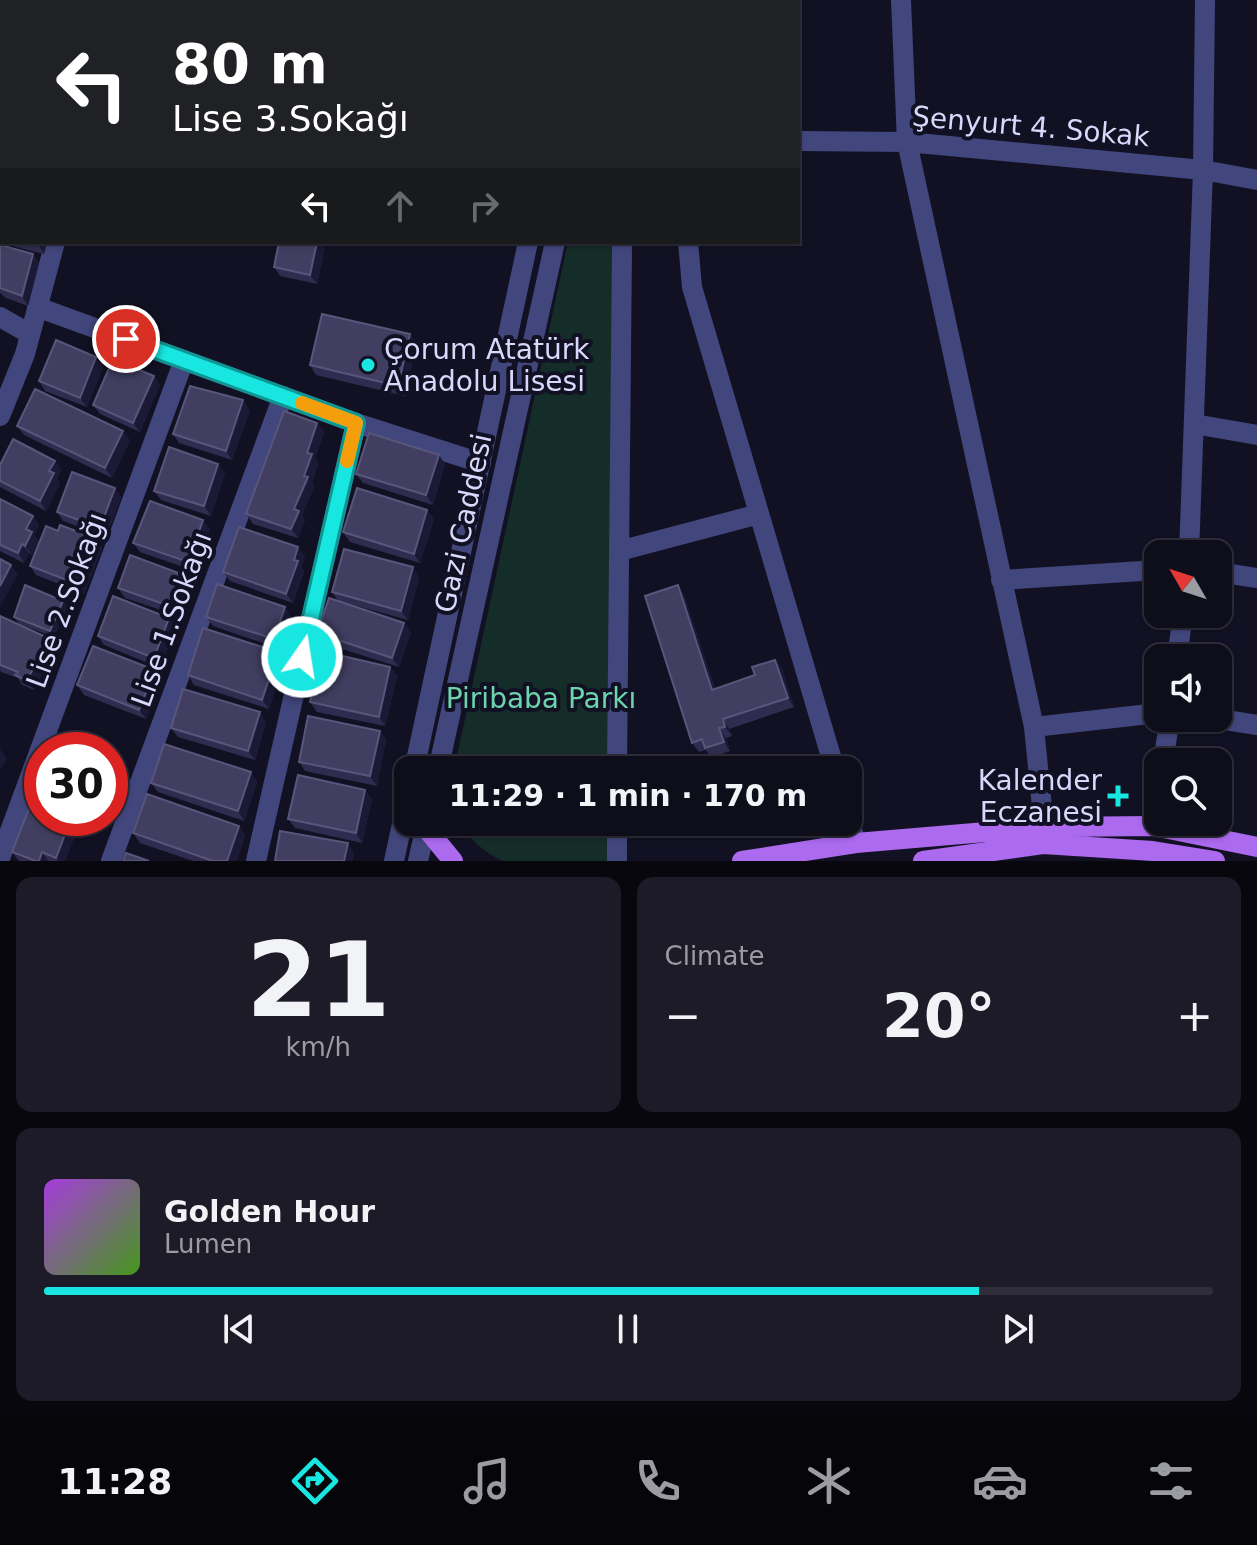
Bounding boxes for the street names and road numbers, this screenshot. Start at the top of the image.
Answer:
street label: Şenyurt 4. Sokak [911,100,1152,153]
street label: Gazi Caddesi [428,431,499,616]
street label: Lise 2.Sokağı [19,508,113,692]
street label: Lise 1.Sokağı [124,527,218,711]

